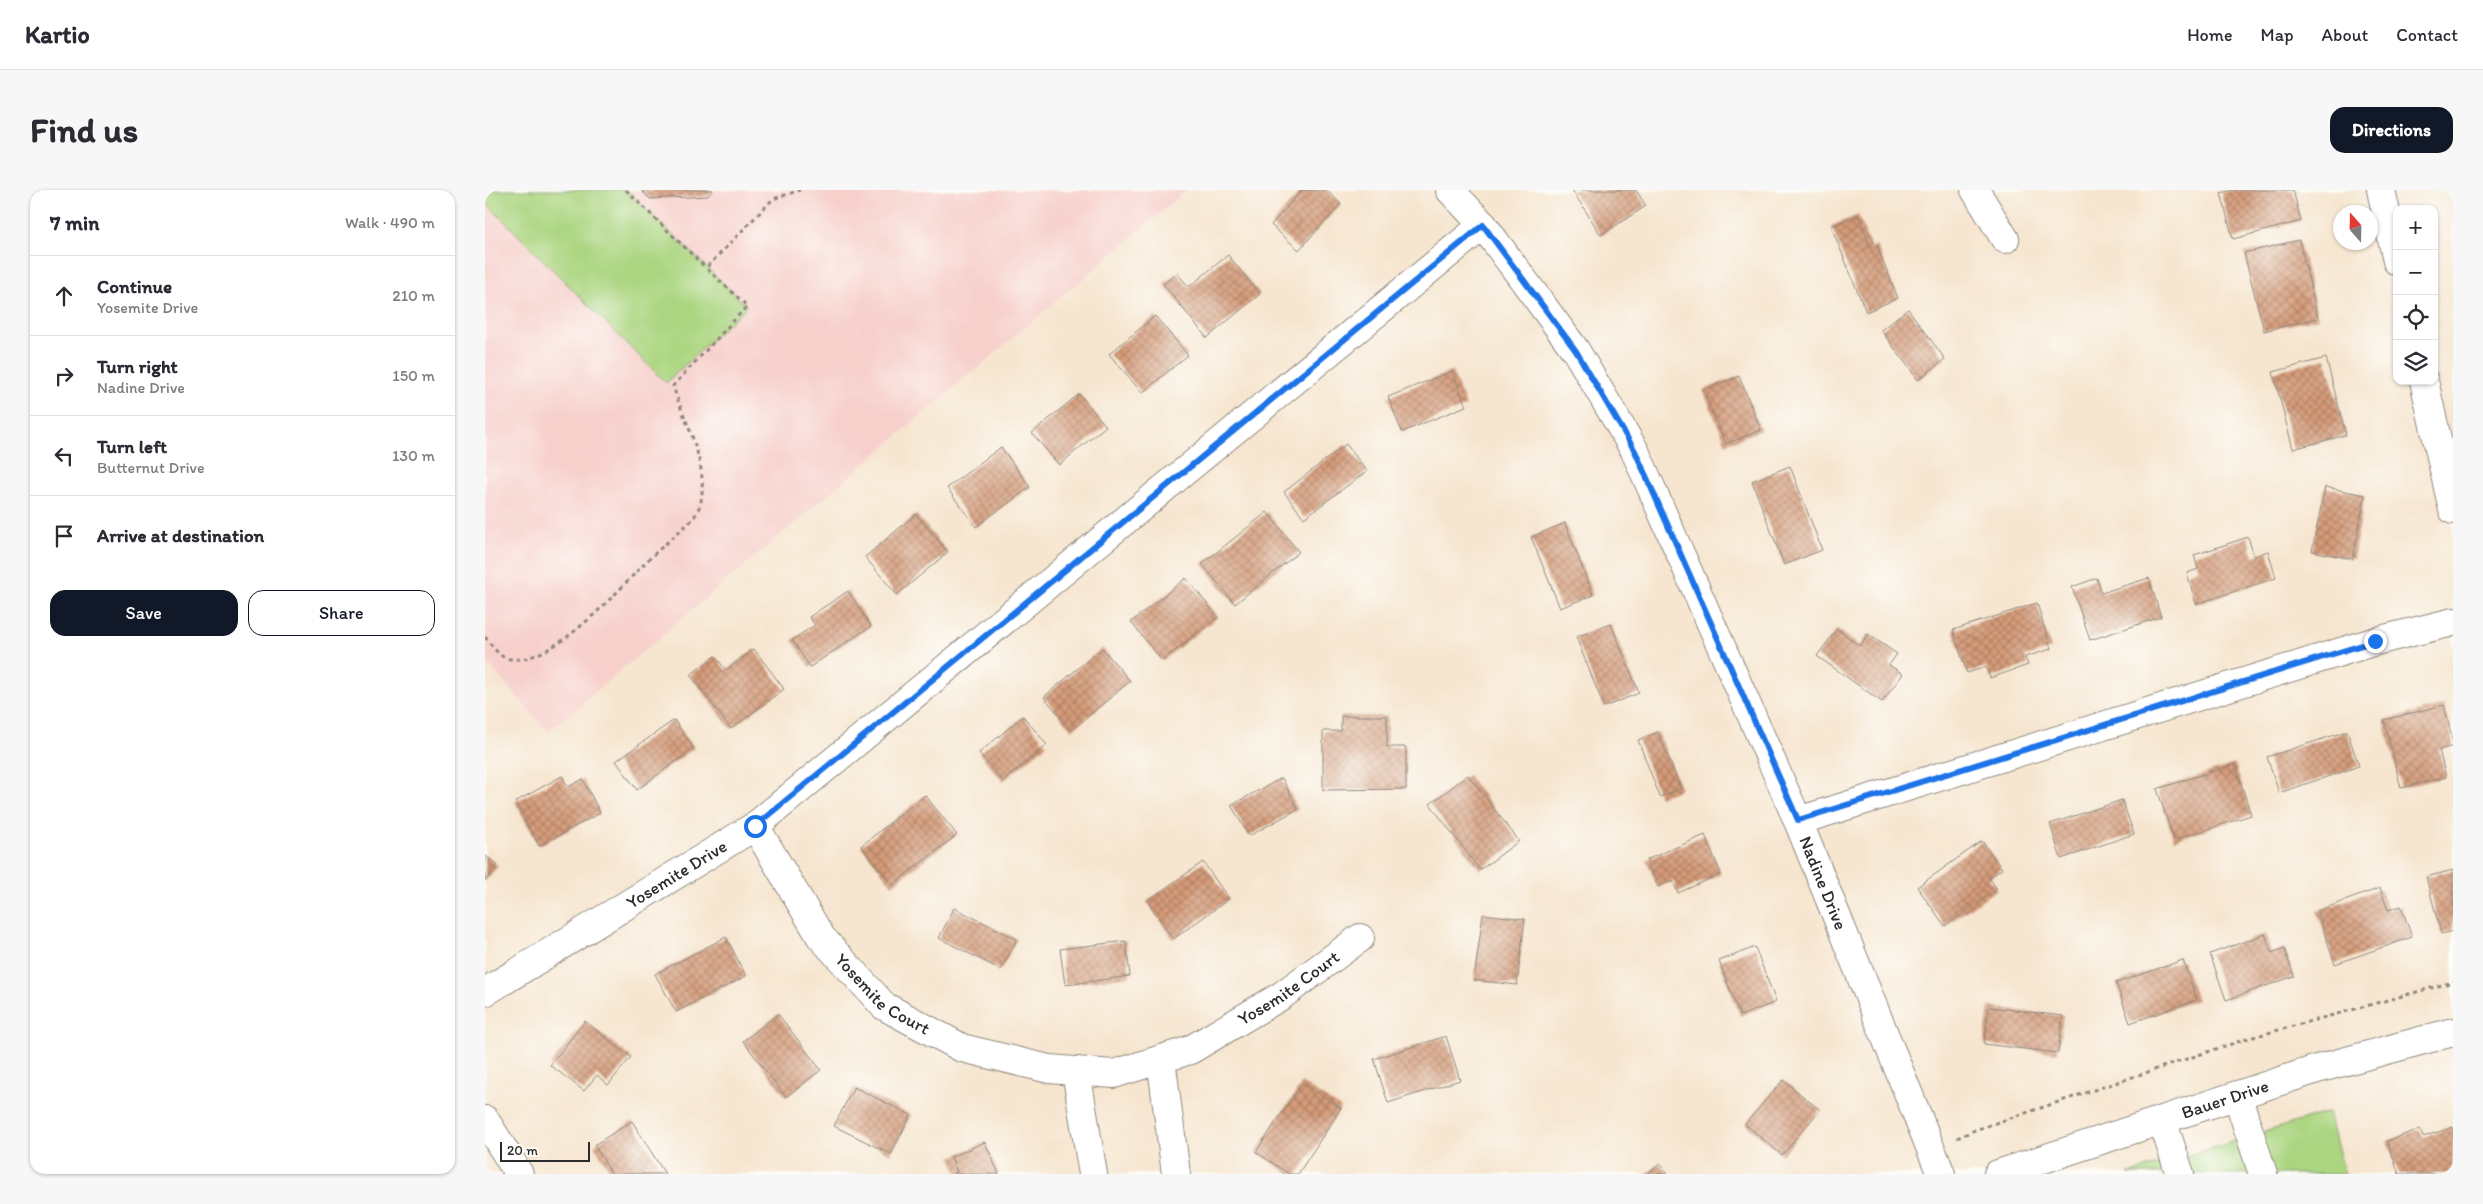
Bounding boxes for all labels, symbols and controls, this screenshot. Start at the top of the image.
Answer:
text: Kartio [25,20,90,49]
text: Home [2187,24,2233,46]
text: Map [2261,24,2294,46]
text: About [2322,24,2368,46]
text: Contact [2396,24,2458,46]
button: Directions [2330,107,2453,153]
text: Find us [30,109,138,151]
north arrow [2333,205,2378,250]
map controls [2393,205,2438,385]
button: + [2393,205,2438,250]
text: 7 min [50,210,99,235]
text: Walk · 490 m [345,213,435,232]
button: − [2393,250,2438,295]
text: Continue [97,275,172,298]
icon: ahead [50,282,78,310]
text: 210 m [392,286,435,305]
button: locate [2393,295,2438,340]
text: Yosemite Drive [97,298,198,317]
button: layers [2393,340,2438,385]
text: Turn right [97,355,178,378]
icon: right [50,362,78,390]
text: 150 m [392,366,435,385]
text: Nadine Drive [97,378,185,397]
text: Turn left [97,435,167,458]
icon: left [50,442,78,470]
text: 130 m [392,446,435,465]
text: Butternut Drive [97,458,205,477]
icon: arrive [50,522,78,550]
text: Arrive at destination [97,524,264,547]
button: Save [50,590,238,636]
button: Share [248,590,435,636]
route end [2364,630,2387,653]
route start [744,815,767,838]
street label: Nadine Drive [1794,833,1852,933]
street label: Yosemite Drive [622,835,731,913]
street label: Yosemite Court [1234,946,1344,1030]
street label: Yosemite Court [830,949,934,1040]
street label: Bauer Drive [2179,1075,2271,1124]
scale bar [500,1139,590,1162]
text: 20 m [507,1142,538,1159]

